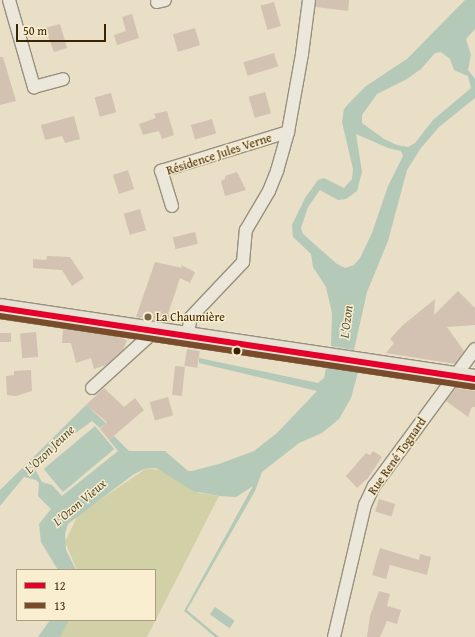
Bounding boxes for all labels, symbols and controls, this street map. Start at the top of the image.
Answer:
scale bar [18,16,108,42]
text: 50 m [23,22,47,39]
street label: Résidence Jules Verne [165,130,273,178]
water label: L'Ozon [337,305,357,339]
place label: La Chaumière [156,310,225,324]
marker: La Chaumière [143,312,153,322]
unlabelled marker [232,346,242,356]
street label: Rue René Tognard [365,415,429,497]
water label: L'Ozon Jeune [22,422,78,478]
water label: L'Ozon Vieux [50,476,110,530]
legend [16,569,156,621]
text: 12 [54,577,66,594]
text: 13 [54,597,66,614]

